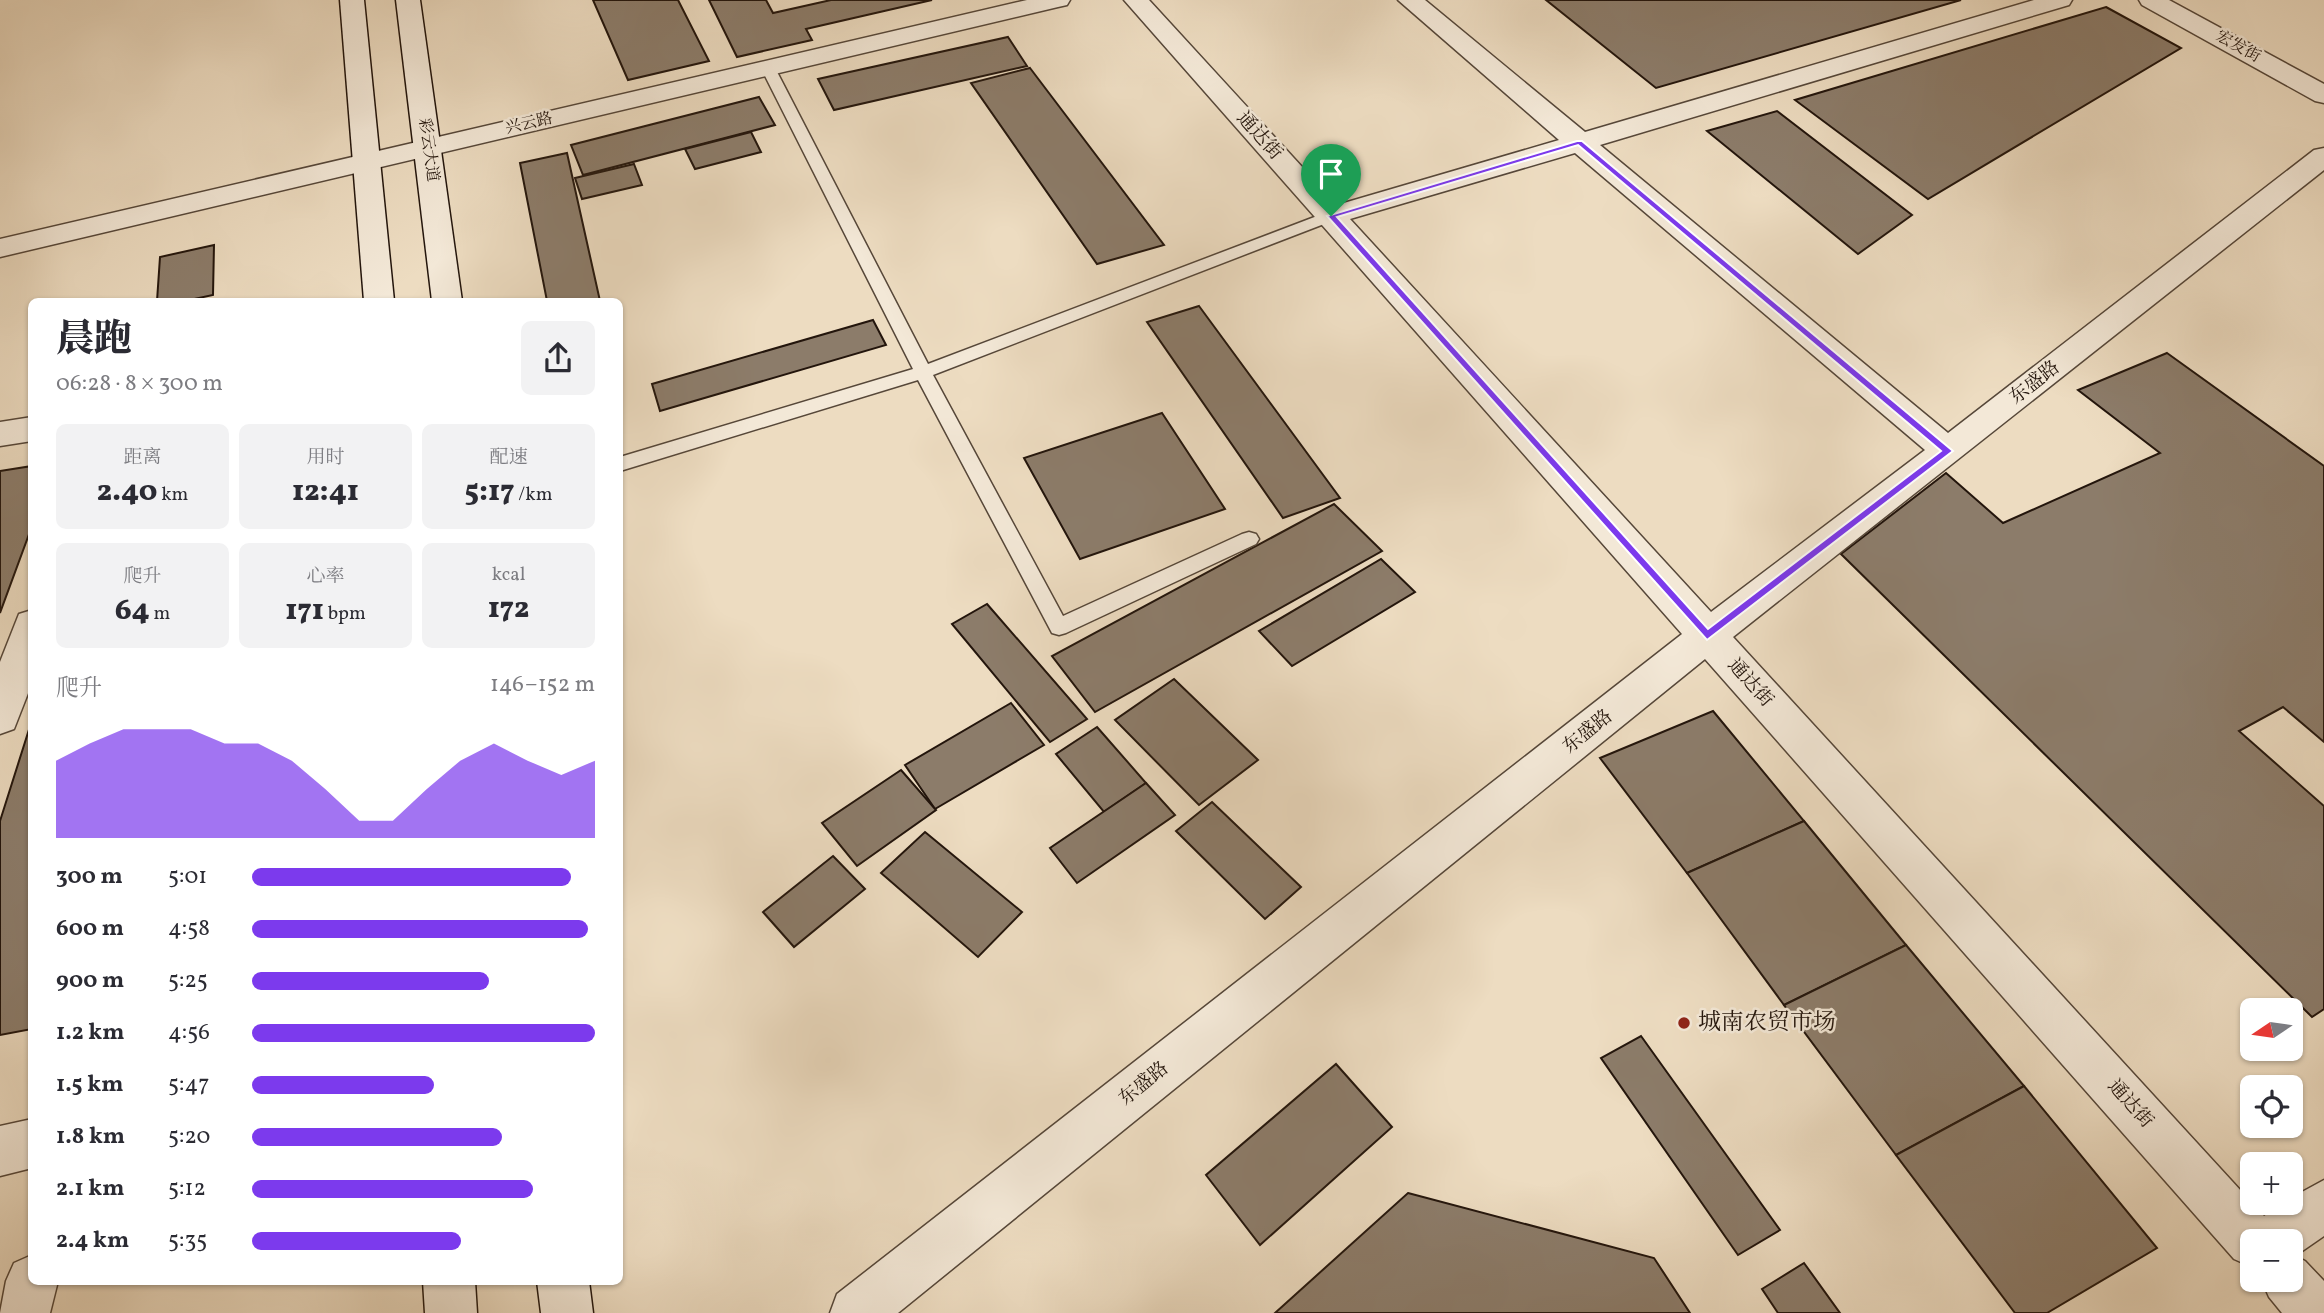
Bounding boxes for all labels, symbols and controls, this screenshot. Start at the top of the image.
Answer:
street label: 宏发街 [2212,26,2264,68]
street label: 通达街 [1230,106,1288,166]
street label: 兴云路 [503,108,555,140]
street label: 彩云大道 [413,117,443,183]
pin [1301,144,1361,216]
icon: arrive [1312,155,1350,193]
text: 晨跑 [56,315,132,368]
button: share [521,321,595,395]
street label: 东盛路 [2005,355,2065,411]
text: 06:28 · 8 × 300 m [56,368,223,400]
text: 距离 [123,445,162,471]
text: 用时 [306,445,345,471]
text: 配速 [489,445,528,471]
text: 2.40 [97,471,157,513]
text: 12:41 [292,471,359,513]
text: 5:17 [465,471,515,513]
text: km [157,482,188,508]
text: /km [515,482,552,508]
text: kcal [492,562,525,588]
text: 爬升 [123,564,162,590]
text: 心率 [306,564,345,590]
text: 172 [488,588,529,630]
text: 64 [115,590,150,632]
text: 171 [285,590,324,632]
text: m [150,601,170,627]
text: bpm [324,601,366,627]
street label: 通达街 [1721,653,1779,713]
text: 146–152 m [490,669,595,701]
text: 爬升 [56,673,102,705]
street label: 东盛路 [1558,704,1618,760]
text: 300 m [56,861,123,893]
text: 5:01 [168,861,207,893]
text: 600 m [56,913,124,945]
text: 4:58 [168,913,210,945]
text: 900 m [56,965,124,997]
text: 5:25 [168,965,208,997]
north arrow [2240,998,2303,1060]
map controls [2240,998,2303,1292]
place label: 城南农贸市场 [1698,1007,1836,1039]
marker: 城南农贸市场 [1676,1015,1692,1031]
text: 1.2 km [56,1017,125,1049]
text: 4:56 [168,1017,210,1049]
street label: 东盛路 [1114,1056,1174,1112]
text: 1.5 km [56,1069,123,1101]
text: 5:47 [168,1069,209,1101]
street label: 通达街 [2101,1074,2159,1134]
button: locate [2240,1075,2303,1138]
text: 1.8 km [56,1121,125,1153]
text: 5:20 [168,1121,210,1153]
button: + [2240,1152,2303,1215]
text: 2.1 km [56,1173,125,1205]
text: 5:12 [168,1173,206,1205]
text: 2.4 km [56,1225,129,1257]
text: 5:35 [168,1225,207,1257]
button: − [2240,1229,2303,1292]

